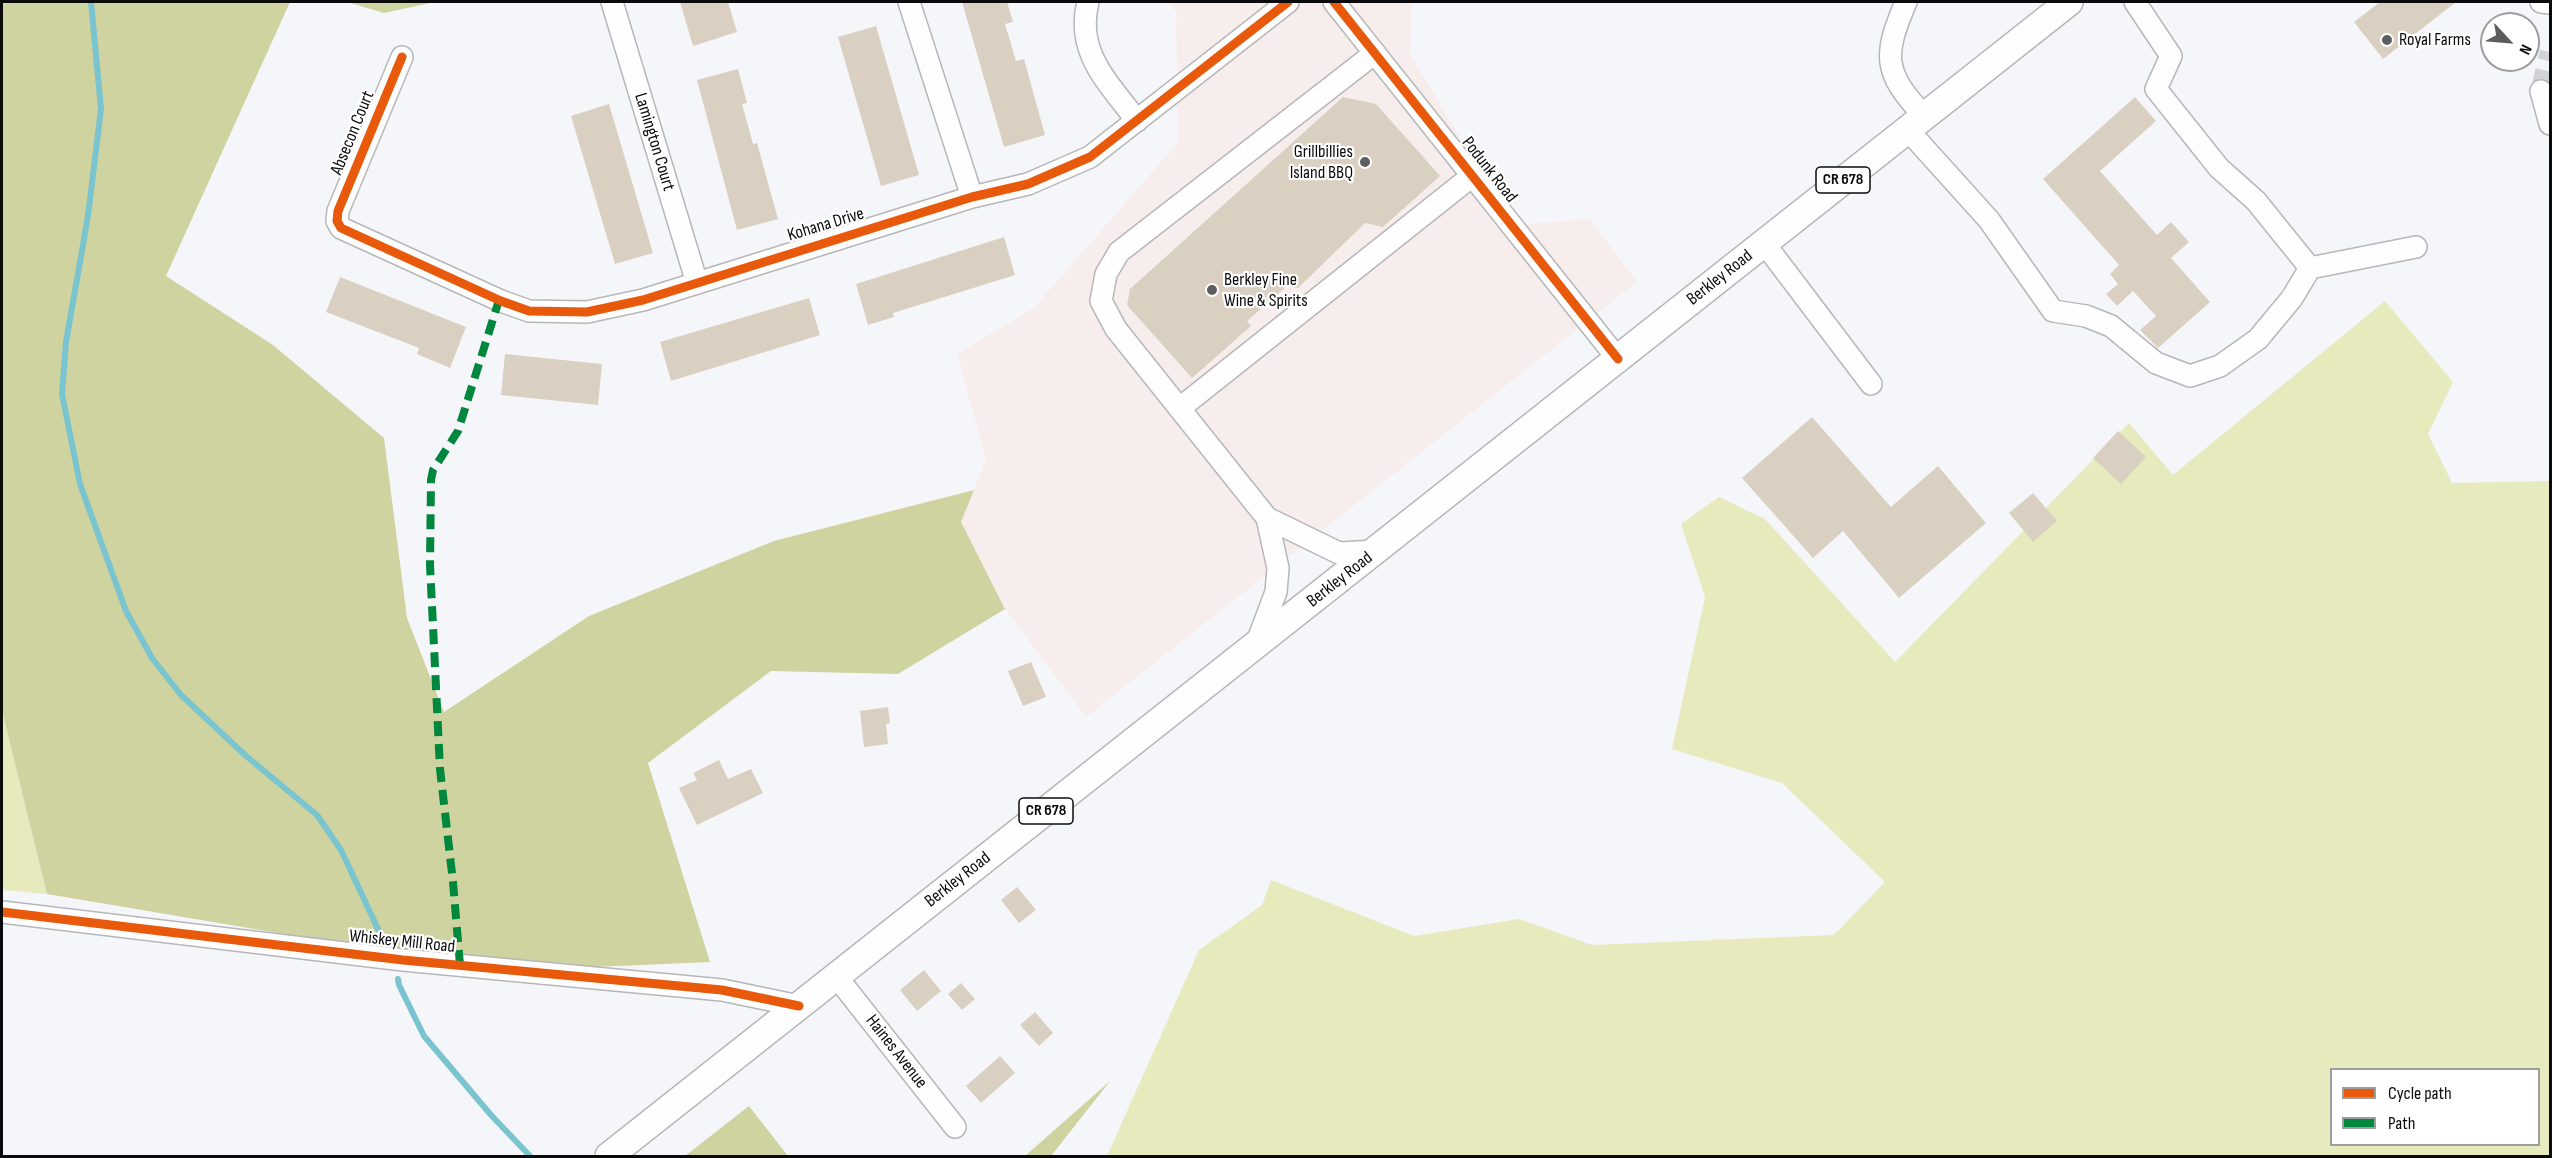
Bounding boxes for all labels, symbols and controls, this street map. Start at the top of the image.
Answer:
north arrow [2480,12,2540,72]
place label: Royal Farms [2399,29,2471,51]
marker: Royal Farms [2380,33,2394,47]
text: N [2514,41,2535,57]
street label: Absecon Court [326,88,380,178]
street label: Lamington Court [629,90,679,194]
street label: Podunk Road [1457,133,1521,207]
place label: Grillbillies Island BBQ [1290,141,1353,184]
marker: Grillbillies Island BBQ [1358,155,1372,169]
road number: CR 678 [1816,167,1870,193]
street label: Kohana Drive [785,203,867,247]
street label: Berkley Road [1683,246,1757,310]
place label: Berkley Fine Wine & Spirits [1224,269,1308,312]
marker: Berkley Fine Wine & Spirits [1205,283,1219,297]
street label: Berkley Road [1303,548,1377,612]
road number: CR 678 [1019,798,1073,824]
street label: Berkley Road [921,848,995,912]
street label: Whiskey Mill Road [348,926,456,958]
street label: Haines Avenue [860,1011,932,1093]
legend [2330,1068,2540,1146]
text: Cycle path [2388,1083,2452,1104]
text: Path [2388,1113,2416,1134]

